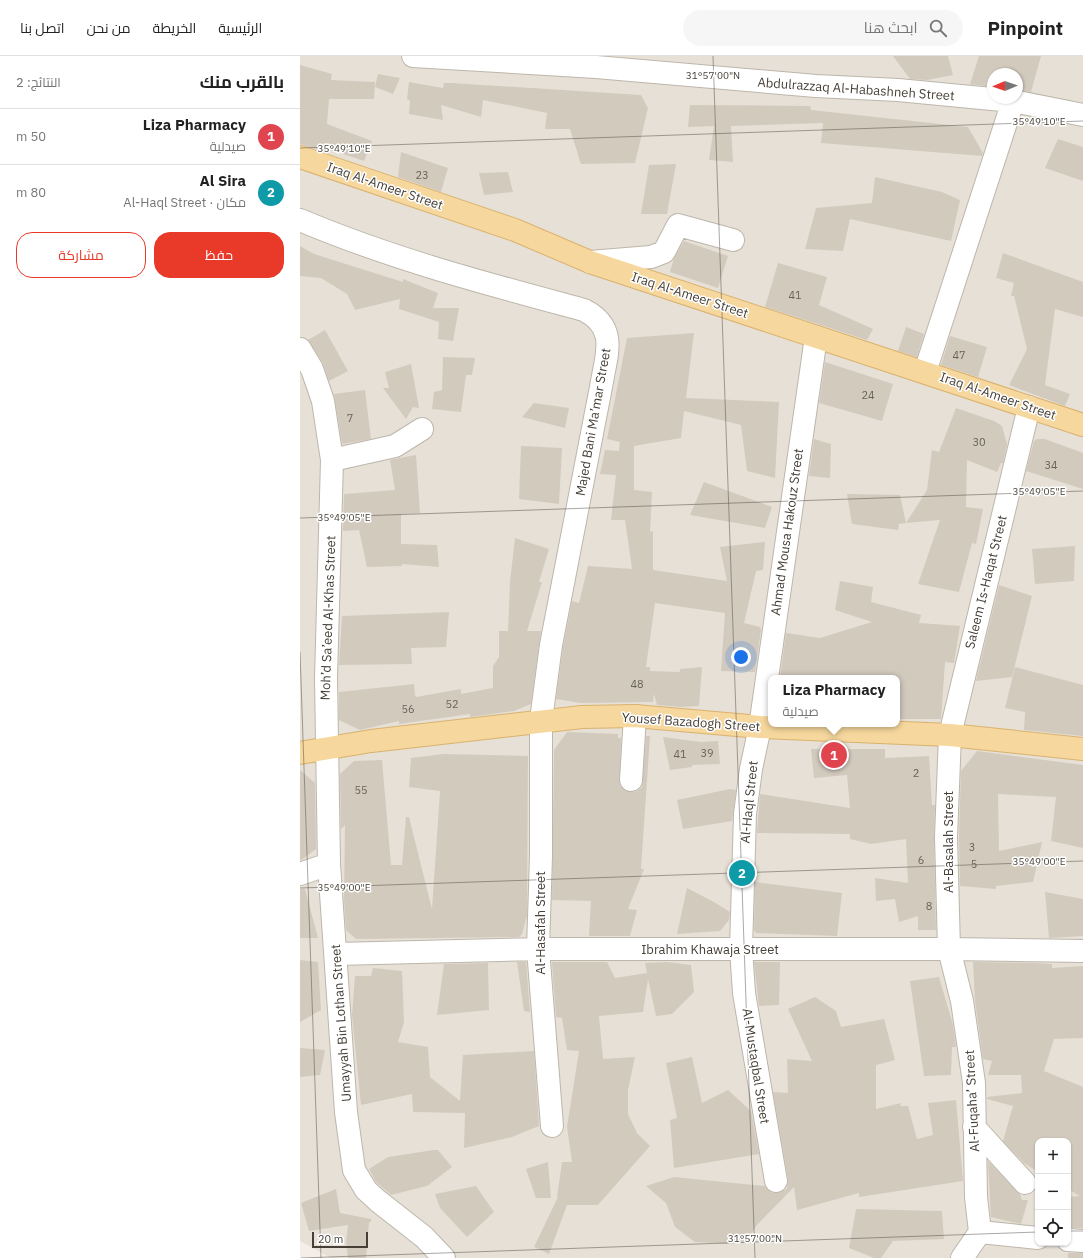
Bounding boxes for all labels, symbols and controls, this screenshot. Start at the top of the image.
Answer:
search box [683,10,963,46]
text: Pinpoint [987,16,1063,40]
icon: search [927,17,949,39]
text: ابحث هنا [864,18,917,37]
text: اتصل بنا [20,19,65,37]
text: من نحن [87,19,131,37]
text: الخريطة [153,19,196,37]
text: الرئيسية [218,19,262,37]
north arrow [987,68,1023,104]
text: 31°57'00"N [686,69,740,82]
text: بالقرب منك [200,71,284,93]
text: النتائج: 2 [16,74,61,91]
street label: Abdulrazzaq Al-Habashneh Street [757,74,955,104]
text: Liza Pharmacy [143,115,246,134]
text: 35°49'10"E [1012,115,1066,128]
text: 50 m [16,128,46,145]
text: 1 [267,128,275,145]
text: صيدلية [210,138,246,155]
text: 35°49'10"E [317,142,371,155]
street label: Iraq Al-Ameer Street [325,158,445,214]
house number: 23 [415,168,429,182]
text: Al Sira [200,171,246,190]
text: 80 m [16,184,46,201]
text: 2 [267,184,275,201]
text: مكان · Al-Haql Street [123,194,246,211]
button: مشاركة [16,232,146,278]
button: حفظ [154,232,284,278]
street label: Iraq Al-Ameer Street [630,268,750,322]
house number: 41 [788,288,802,302]
street label: Majed Bani Ma’mar Street [572,347,614,497]
house number: 47 [952,348,966,362]
street label: Iraq Al-Ameer Street [938,368,1058,424]
house number: 24 [861,388,875,402]
house number: 7 [347,411,353,425]
house number: 30 [972,435,986,449]
street label: Ahmad Mousa Hakouz Street [767,447,807,617]
house number: 34 [1044,458,1058,472]
text: 35°49'05"E [1012,485,1066,498]
text: 35°49'05"E [317,511,371,524]
street label: Saleem Is-Haqat Street [961,513,1011,651]
street label: Moh’d Sa’eed Al-Khas Street [317,535,339,701]
your location [731,647,751,667]
popup [768,675,900,727]
house number: 48 [630,677,644,691]
text: Liza Pharmacy [782,680,886,699]
house number: 52 [445,697,459,711]
house number: 56 [401,702,415,716]
text: صيدلية [782,703,819,720]
street label: Yousef Bazadogh Street [621,709,761,735]
pin: 1 [821,740,847,770]
house number: 39 [700,746,714,760]
house number: 41 [673,747,687,761]
street label: Al-Haql Street [736,760,762,844]
house number: 2 [913,766,919,780]
house number: 55 [354,783,368,797]
street label: Al-Basalah Street [940,791,957,893]
house number: 3 [969,840,975,854]
house number: 6 [918,853,924,867]
text: 35°49'00"E [1012,855,1066,868]
house number: 5 [971,857,977,871]
pin: 2 [729,858,755,888]
street label: Al-Hasafah Street [532,871,549,975]
text: 35°49'00"E [317,881,371,894]
house number: 8 [926,899,932,913]
street label: Ibrahim Khawaja Street [641,941,779,958]
street label: Umayyah Bin Lothan Street [327,944,355,1102]
street label: Al-Mustaqbal Street [738,1007,774,1125]
street label: Al-Fuqaha’ Street [961,1049,983,1153]
map controls [1035,1138,1071,1246]
button: + [1035,1138,1071,1174]
button: − [1035,1174,1071,1210]
button: locate [1035,1210,1071,1246]
scale bar [312,1230,368,1249]
text: 20 m [318,1232,343,1246]
text: 31°57'00"N [728,1232,782,1245]

